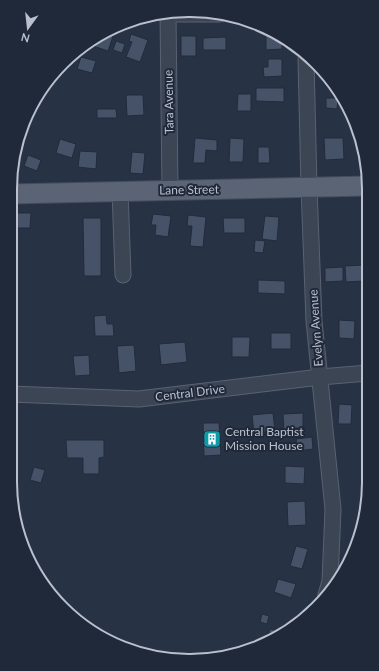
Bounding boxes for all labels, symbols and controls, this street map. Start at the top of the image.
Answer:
north arrow [8,8,48,48]
text: N [20,31,31,46]
street label: Tara Avenue [160,70,177,134]
street label: Lane Street [159,181,220,198]
street label: Evelyn Avenue [305,289,326,367]
street label: Central Drive [154,381,226,404]
place label: Central Baptist Mission House [225,424,304,453]
building icon: Central Baptist Mission House [202,429,222,449]

